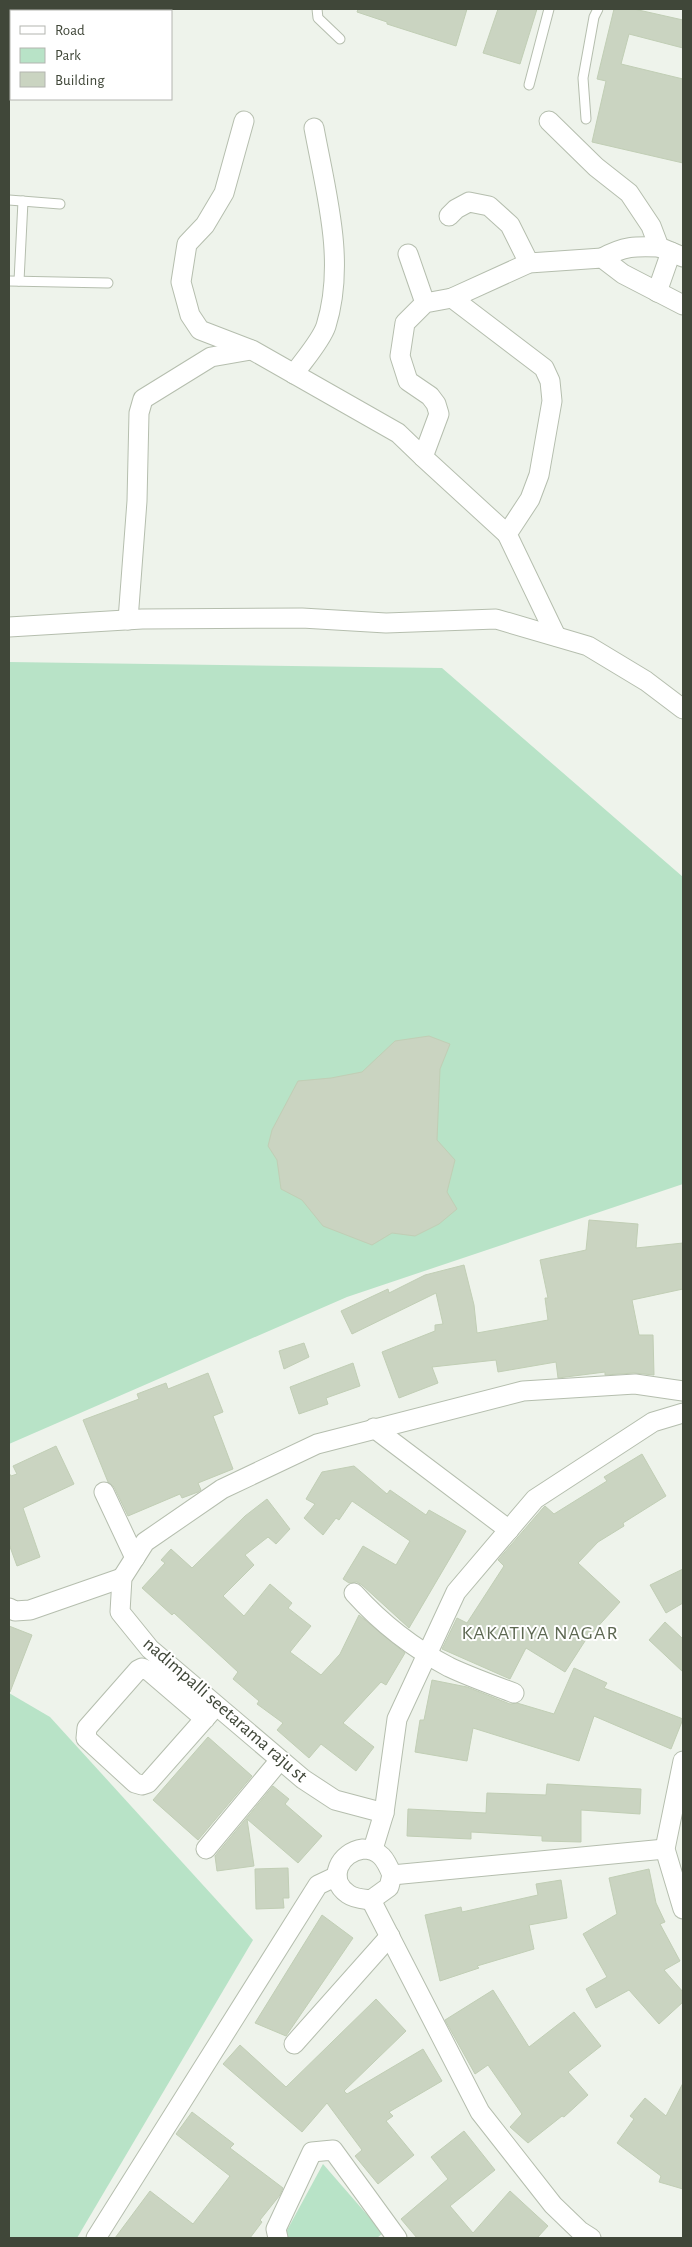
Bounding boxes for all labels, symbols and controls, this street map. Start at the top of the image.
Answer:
legend [10,10,172,100]
text: Road [55,23,85,38]
text: Park [55,48,81,63]
text: Building [55,73,105,88]
district label: KAKATIYA NAGAR [461,1623,619,1643]
street label: nadimpalli seetarama raju st [139,1634,311,1786]

